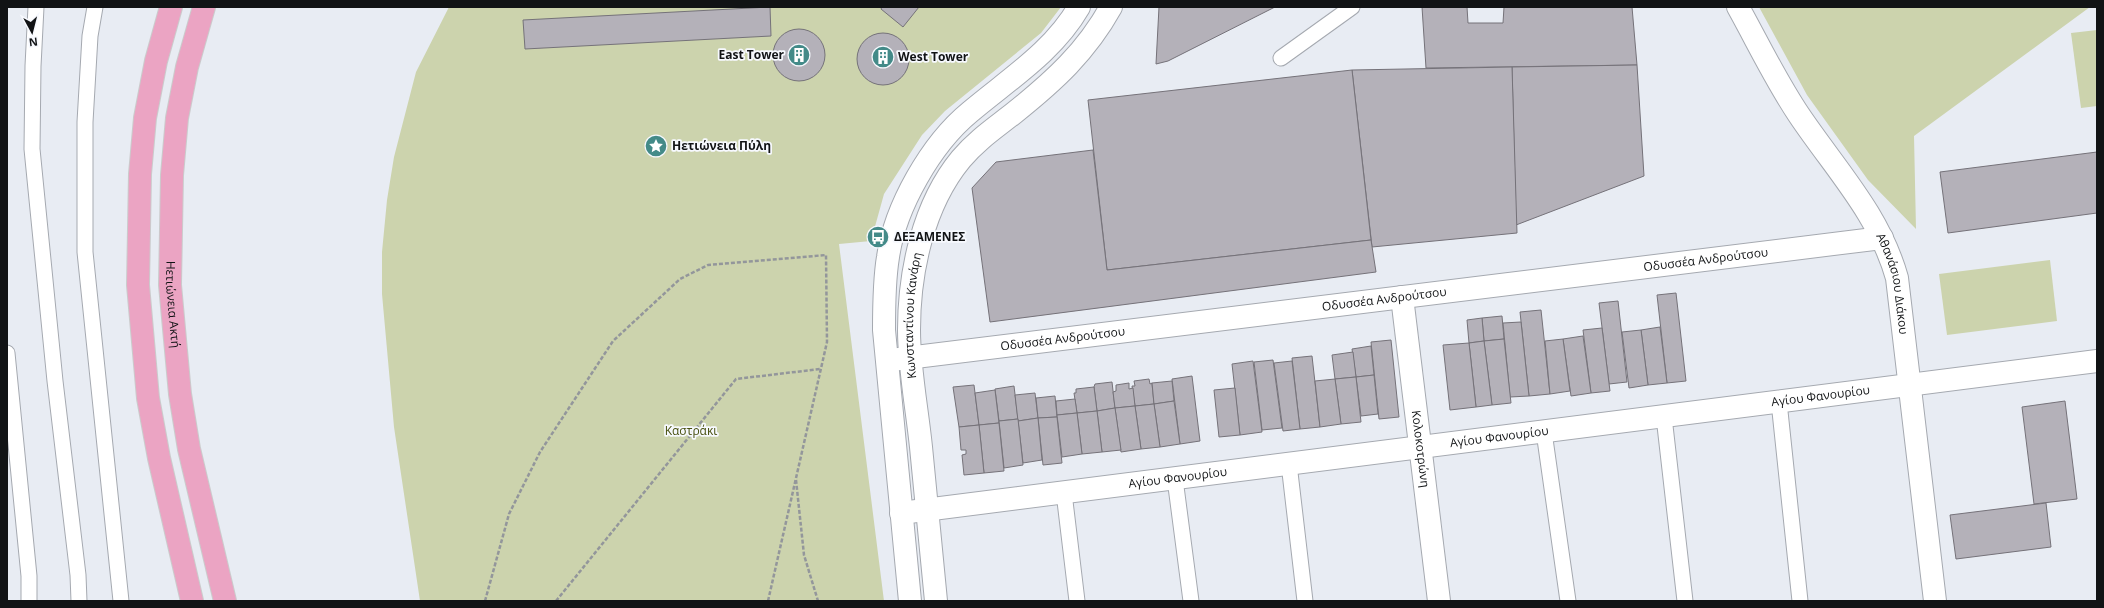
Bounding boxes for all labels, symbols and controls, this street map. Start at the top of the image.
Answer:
north arrow [12,12,52,52]
text: N [28,34,39,50]
building icon: East Tower [786,42,812,68]
building icon: West Tower [870,44,896,70]
place label: East Tower [719,46,785,63]
place label: West Tower [898,48,969,65]
place icon: Ηετιώνεια Πύλη [643,133,669,159]
place label: Ηετιώνεια Πύλη [672,137,771,154]
bus stop icon: ΔΕΞΑΜΕΝΕΣ [865,224,891,250]
place label: ΔΕΞΑΜΕΝΕΣ [894,228,965,245]
street label: Αθανάσιου Διάκου [1872,230,1913,335]
street label: Οδυσσέα Ανδρούτσου [1643,243,1769,275]
street label: Κωνσταντίνου Κανάρη [900,251,925,380]
street label: Ηετιώνεια Ακτή [162,261,185,349]
street label: Οδυσσέα Ανδρούτσου [1321,283,1447,315]
street label: Οδυσσέα Ανδρούτσου [999,322,1126,354]
street label: Αγίου Φανουρίου [1770,381,1871,410]
street label: Κολοκοτρώνη [1408,409,1434,488]
park label: Καστράκι [665,422,717,439]
street label: Αγίου Φανουρίου [1449,422,1549,451]
street label: Αγίου Φανουρίου [1127,463,1228,492]

